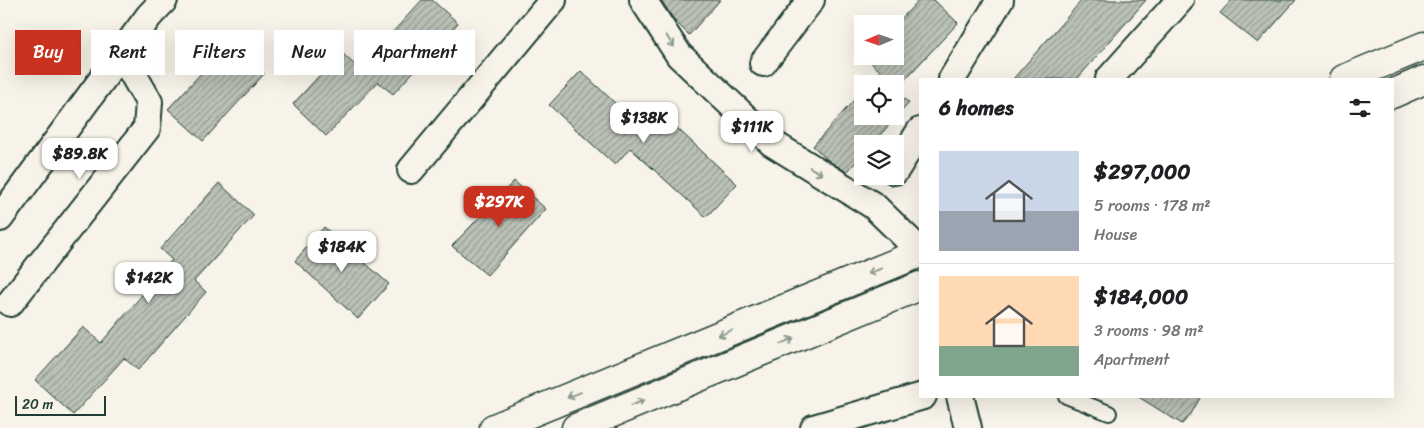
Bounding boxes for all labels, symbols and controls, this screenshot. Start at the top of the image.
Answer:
north arrow [854,15,904,65]
map controls [854,15,904,185]
chip: Buy [15,30,81,75]
chip: Rent [91,30,165,75]
chip: Filters [175,30,264,75]
chip: New [274,30,344,75]
chip: Apartment [354,30,475,75]
one-way arrow [665,33,675,47]
button: locate [854,75,904,125]
text: 6 homes [939,89,1014,127]
icon: filters [1346,94,1374,122]
pin: $138K [609,102,679,144]
text: $138K [621,103,667,132]
pin: $111K [717,110,787,153]
text: $111K [731,112,773,141]
button: layers [854,135,904,185]
pin: $89.8K [39,138,121,180]
text: $89.8K [53,139,107,168]
text: $297,000 [1094,153,1191,191]
one-way arrow [809,166,823,176]
icon: home [979,171,1039,231]
pin: $297K [464,186,534,228]
text: $297K [475,187,523,216]
text: 5 rooms · 178 m² [1094,191,1211,220]
text: House [1094,220,1137,249]
pin: $184K [307,230,377,273]
text: $184K [318,232,366,261]
pin: $142K [114,262,184,304]
text: $142K [126,263,172,292]
one-way arrow [868,267,883,276]
text: $184,000 [1094,278,1188,316]
icon: home [979,296,1039,356]
text: 3 rooms · 98 m² [1094,316,1203,345]
one-way arrow [717,329,733,338]
one-way arrow [779,335,794,345]
text: Apartment [1094,345,1170,374]
one-way arrow [567,391,582,400]
text: 20 m [22,392,53,417]
scale bar [15,393,106,416]
one-way arrow [629,397,644,407]

